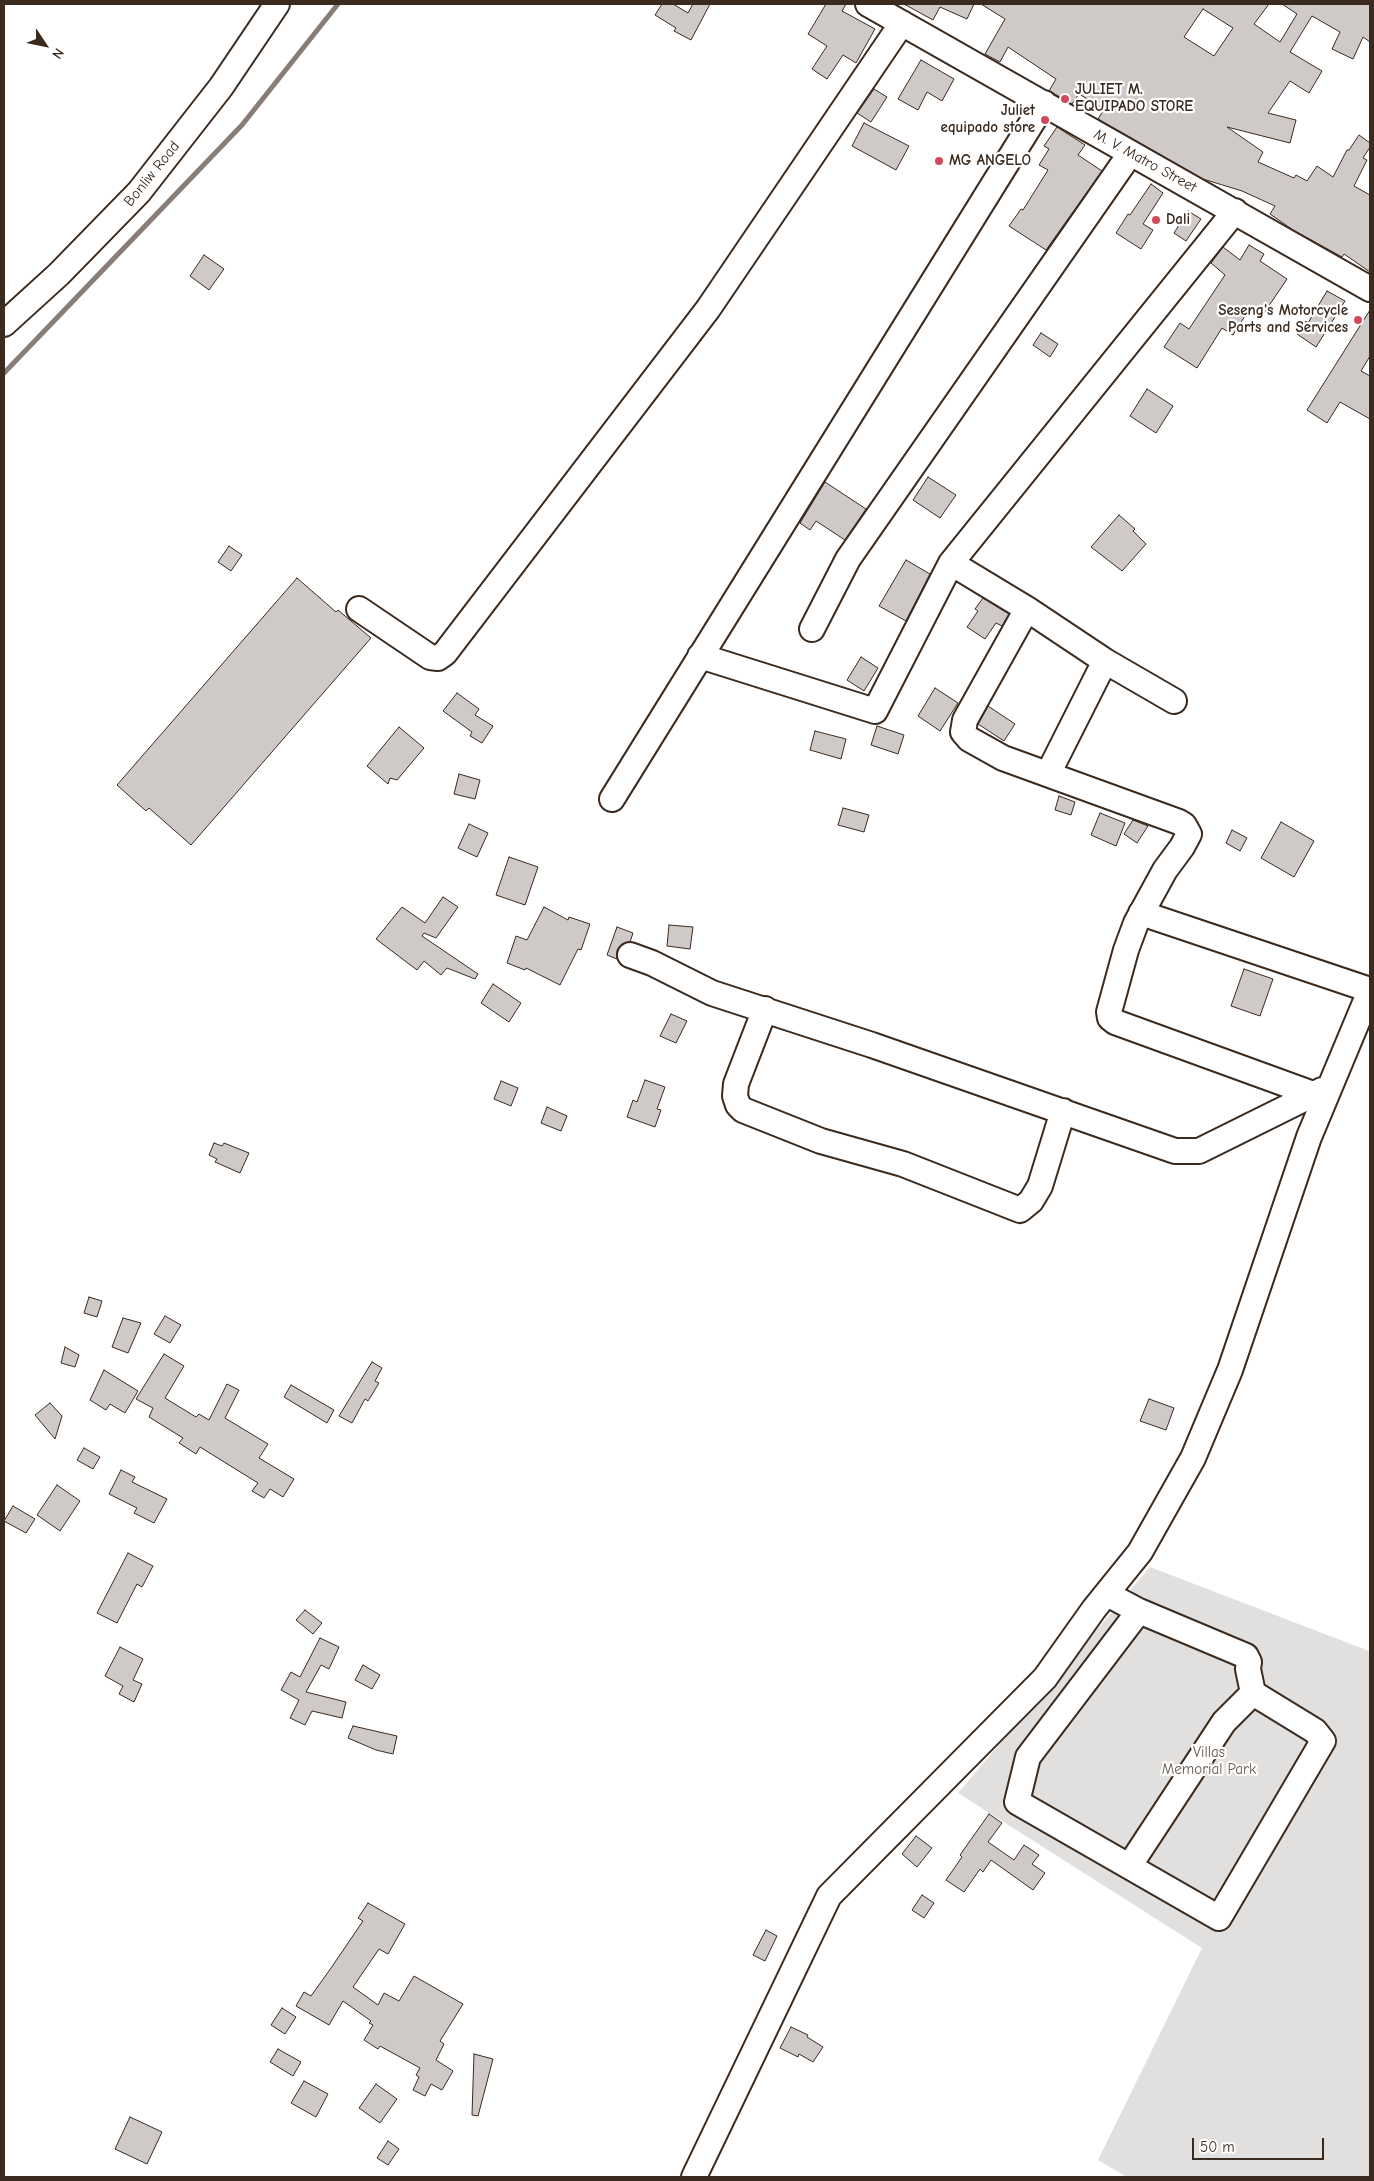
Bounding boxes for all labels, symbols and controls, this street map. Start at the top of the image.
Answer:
north arrow [20,20,70,70]
text: N [48,45,67,62]
place label: JULIET M. EQUIPADO STORE [1075,81,1193,116]
marker: JULIET M. EQUIPADO STORE [1059,93,1071,105]
place label: Juliet equipado store [941,102,1035,137]
marker: Juliet equipado store [1039,114,1051,126]
street label: M. V. Matro Street [1091,125,1199,197]
street label: Bonliw Road [120,138,184,210]
place label: MG ANGELO [949,152,1031,170]
marker: MG ANGELO [933,155,945,167]
place label: Dali [1166,211,1190,229]
marker: Dali [1150,214,1162,226]
place label: Seseng's Motorcycle Parts and Services [1218,302,1348,337]
marker: Seseng's Motorcycle Parts and Services [1352,314,1364,326]
park label: Villas Memorial Park [1162,1744,1256,1779]
scale bar [1194,2128,1326,2160]
text: 50 m [1200,2138,1235,2156]

